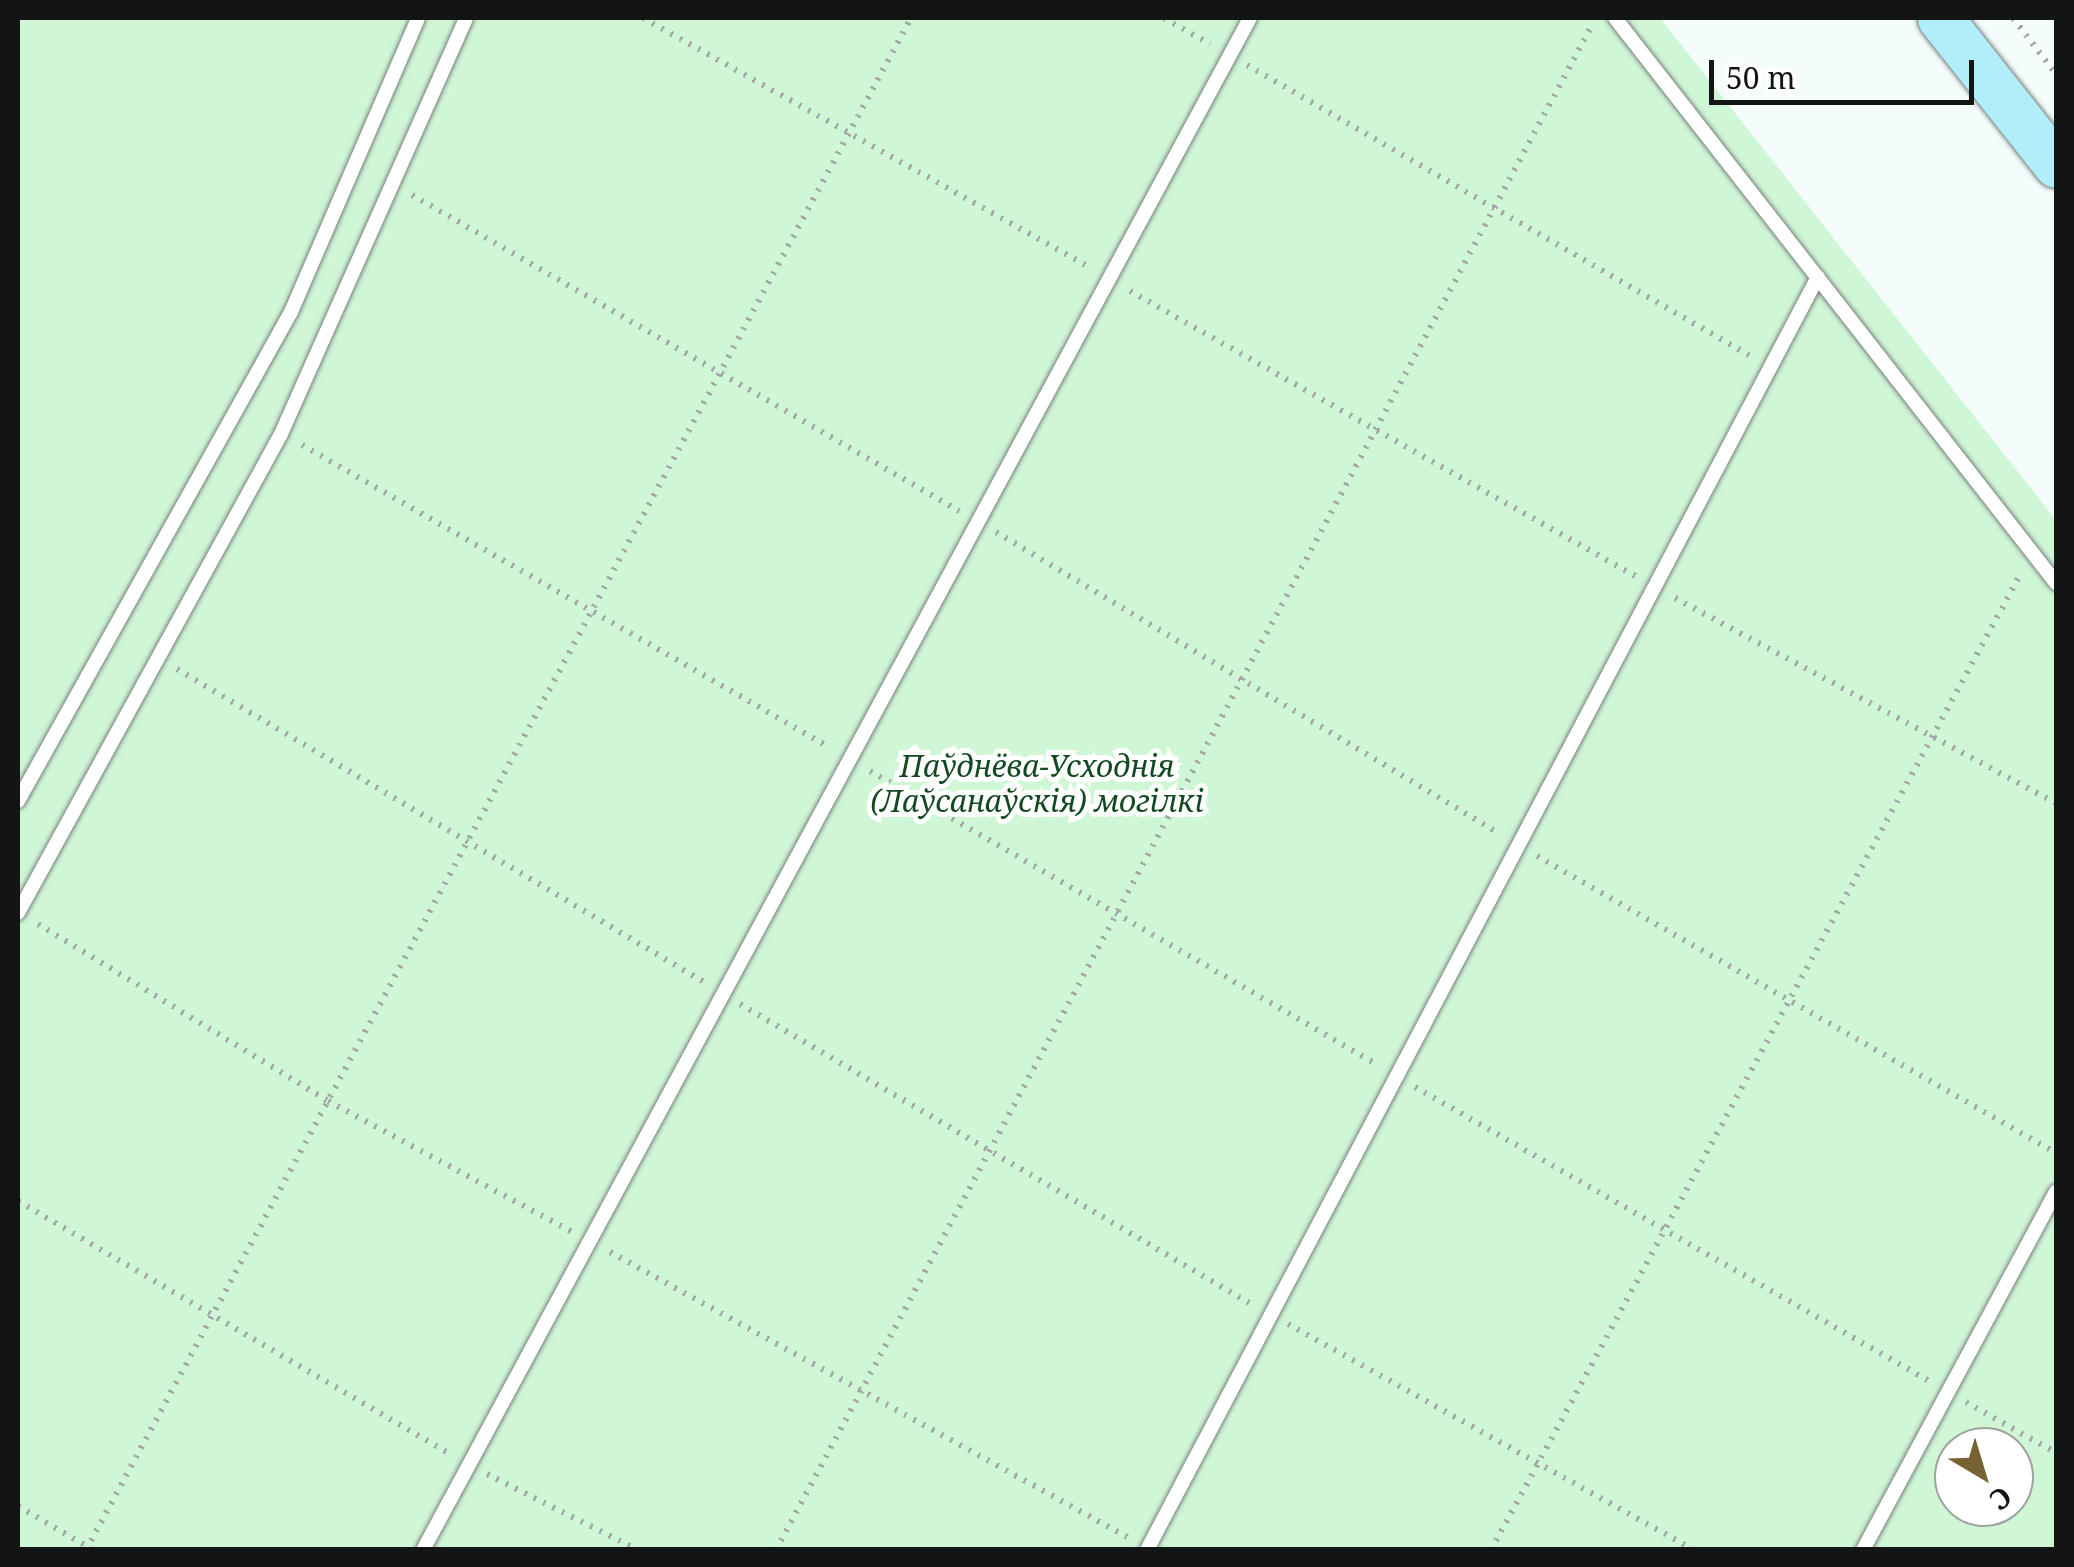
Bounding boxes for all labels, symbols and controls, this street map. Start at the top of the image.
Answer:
scale bar [1714,40,1979,102]
text: 50 m [1726,57,1796,98]
park label: Паўднёва-Усходнія (Лаўсанаўскія) могілкі [870,748,1204,818]
north arrow [1934,1427,2034,1527]
text: С [1982,1478,2020,1520]

